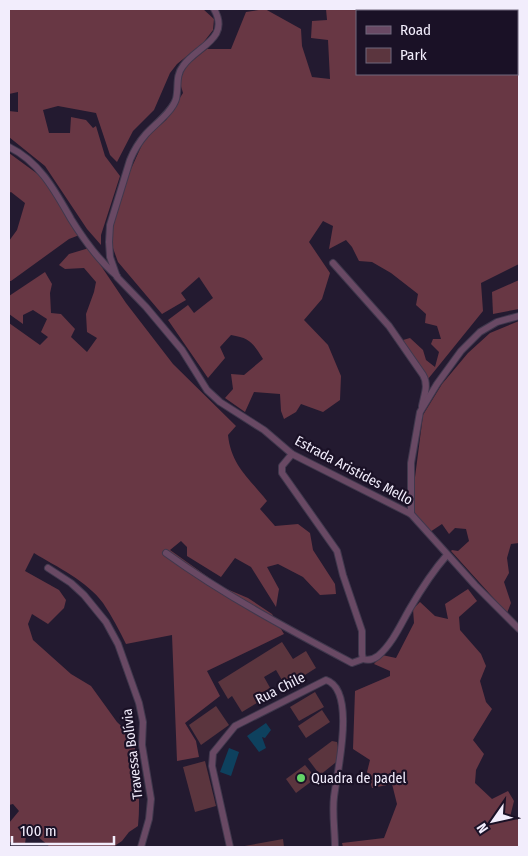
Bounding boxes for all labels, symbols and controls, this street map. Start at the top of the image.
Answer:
legend [356,10,518,75]
text: Road [400,21,431,39]
text: Park [400,46,427,64]
street label: Estrada Aristides Mello [292,432,416,509]
street label: Rua Chile [253,669,308,708]
street label: Travessa Bolívia [118,708,146,800]
place label: Quadra de padel [311,770,406,787]
marker: Quadra de padel [295,772,307,784]
north arrow [468,796,518,846]
scale bar [12,814,115,846]
text: N [473,820,492,836]
text: 100 m [20,822,57,840]

